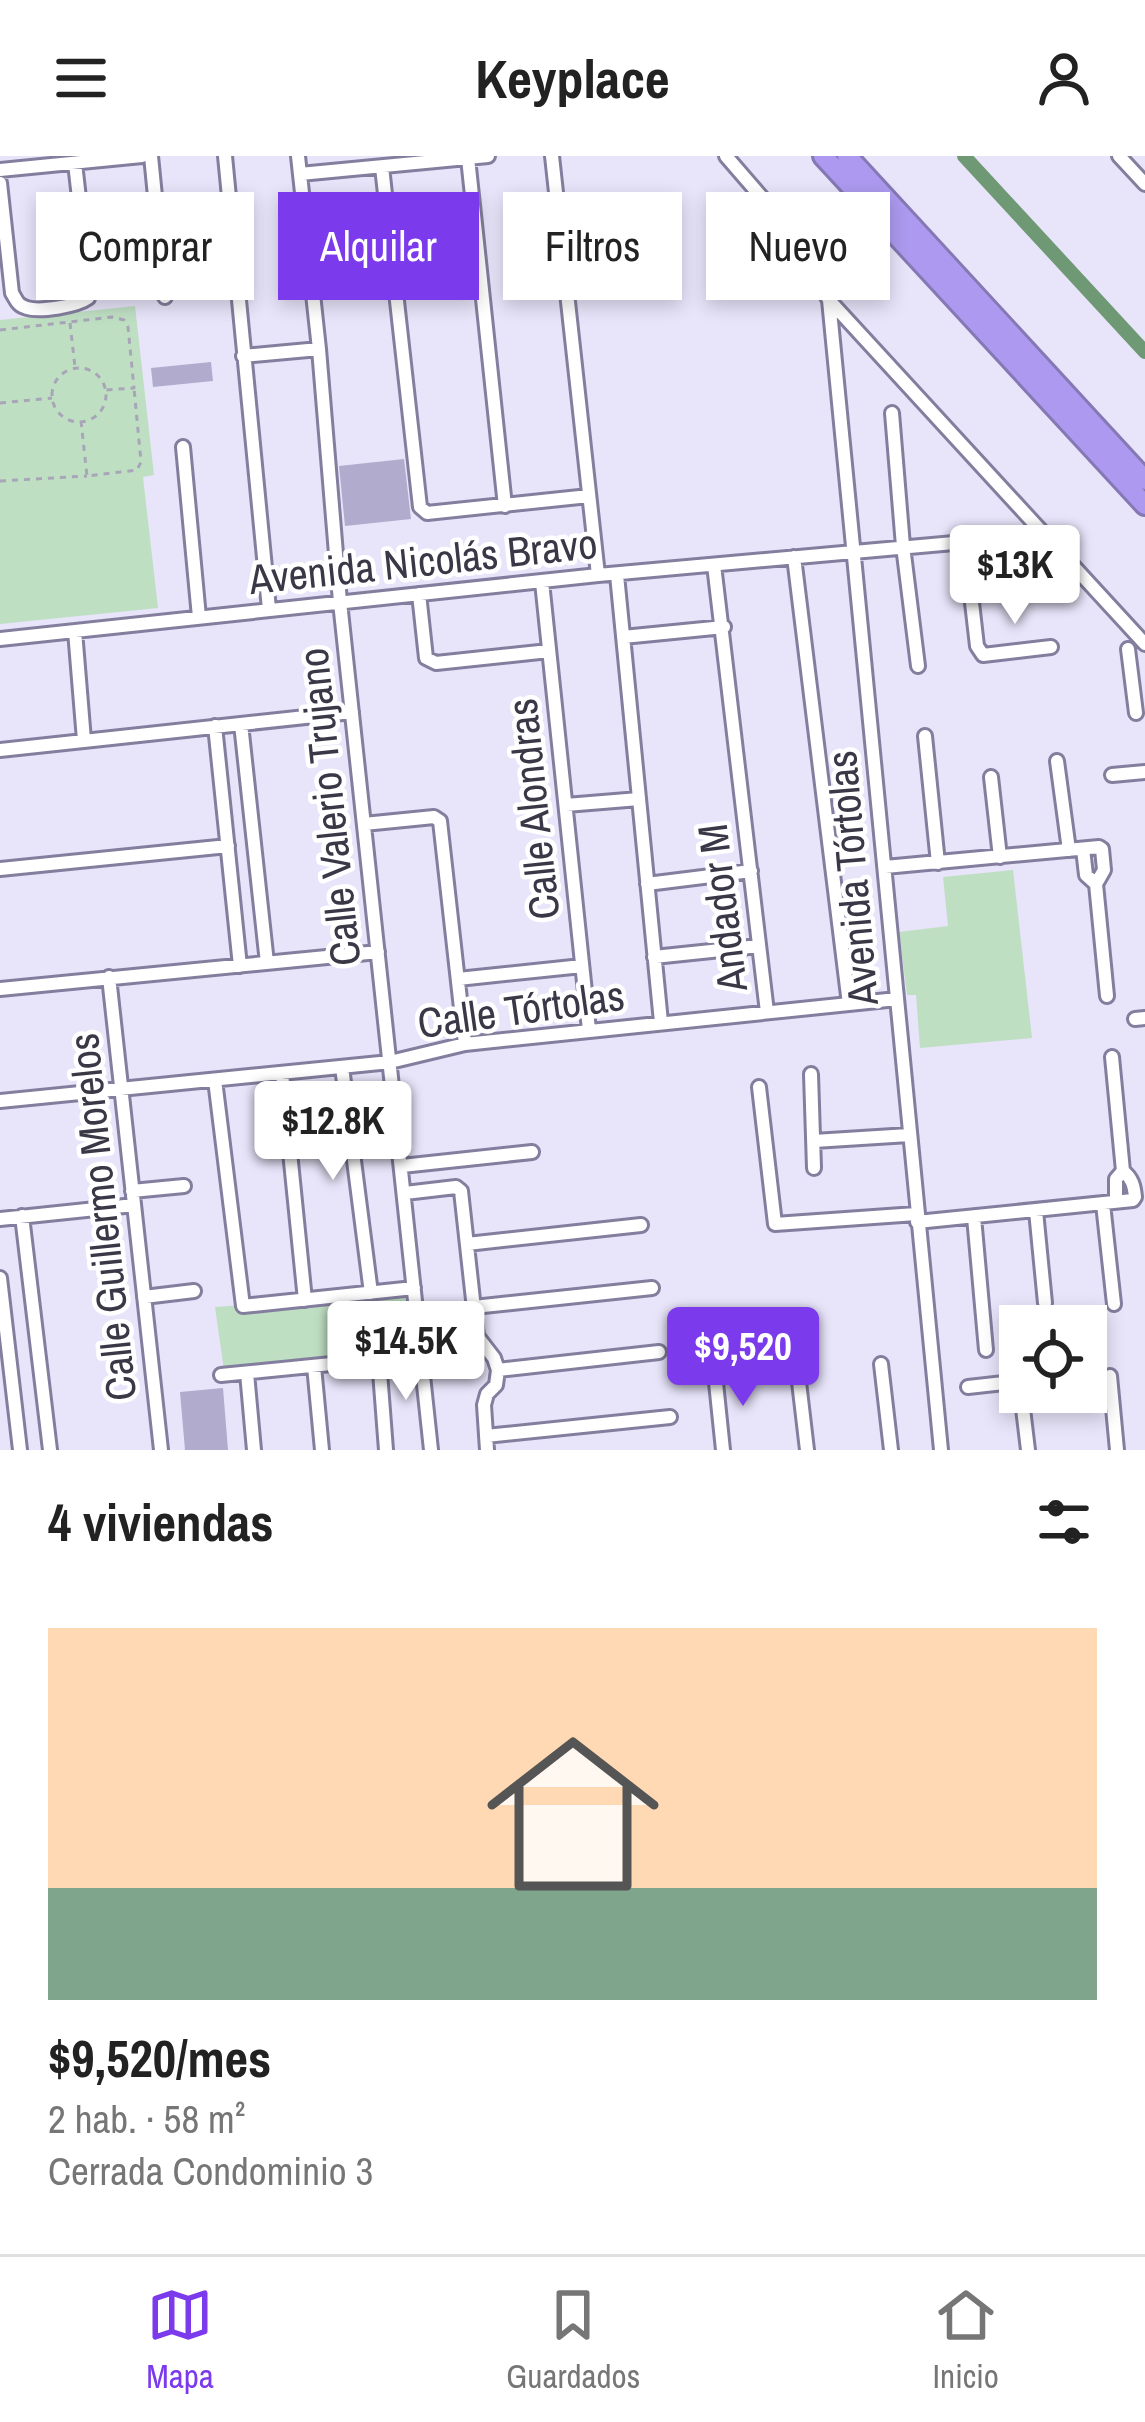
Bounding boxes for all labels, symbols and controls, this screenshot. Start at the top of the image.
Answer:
text: Keyplace [475,42,670,115]
icon: menu [48,45,114,111]
icon: person [1031,45,1097,111]
chip: Comprar [36,192,254,300]
chip: Alquilar [278,192,479,300]
chip: Filtros [503,192,682,300]
chip: Nuevo [706,192,890,300]
street label: Avenida Nicolás Bravo [245,515,600,607]
pin: $13K [944,525,1086,627]
text: $13K [977,538,1053,590]
street label: Calle Valerio Trujano [284,645,374,969]
street label: Calle Alondras [494,696,572,922]
street label: Avenida Tórtolas [813,748,891,1009]
street label: Andador M [684,821,760,996]
street label: Calle Tórtolas [414,967,628,1051]
street label: Calle Guillermo Morelos [55,1030,149,1404]
pin: $12.8K [235,1081,431,1183]
text: $12.8K [281,1094,385,1146]
pin: $14.5K [308,1301,504,1403]
map controls [999,1305,1107,1413]
button: locate [999,1305,1107,1413]
pin: $9,520 [645,1307,841,1409]
text: $14.5K [354,1314,458,1366]
text: $9,520 [694,1320,792,1372]
text: 4 viviendas [48,1488,274,1557]
icon: filters [1031,1489,1097,1555]
icon: home [465,1706,681,1922]
text: $9,520/mes [48,2024,271,2093]
text: 2 hab. · 58 m² [48,2093,245,2145]
text: Cerrada Condominio 3 [48,2145,373,2197]
tab: Mapa [146,2282,214,2398]
tab: Guardados [506,2282,640,2398]
tab: Inicio [933,2282,999,2398]

